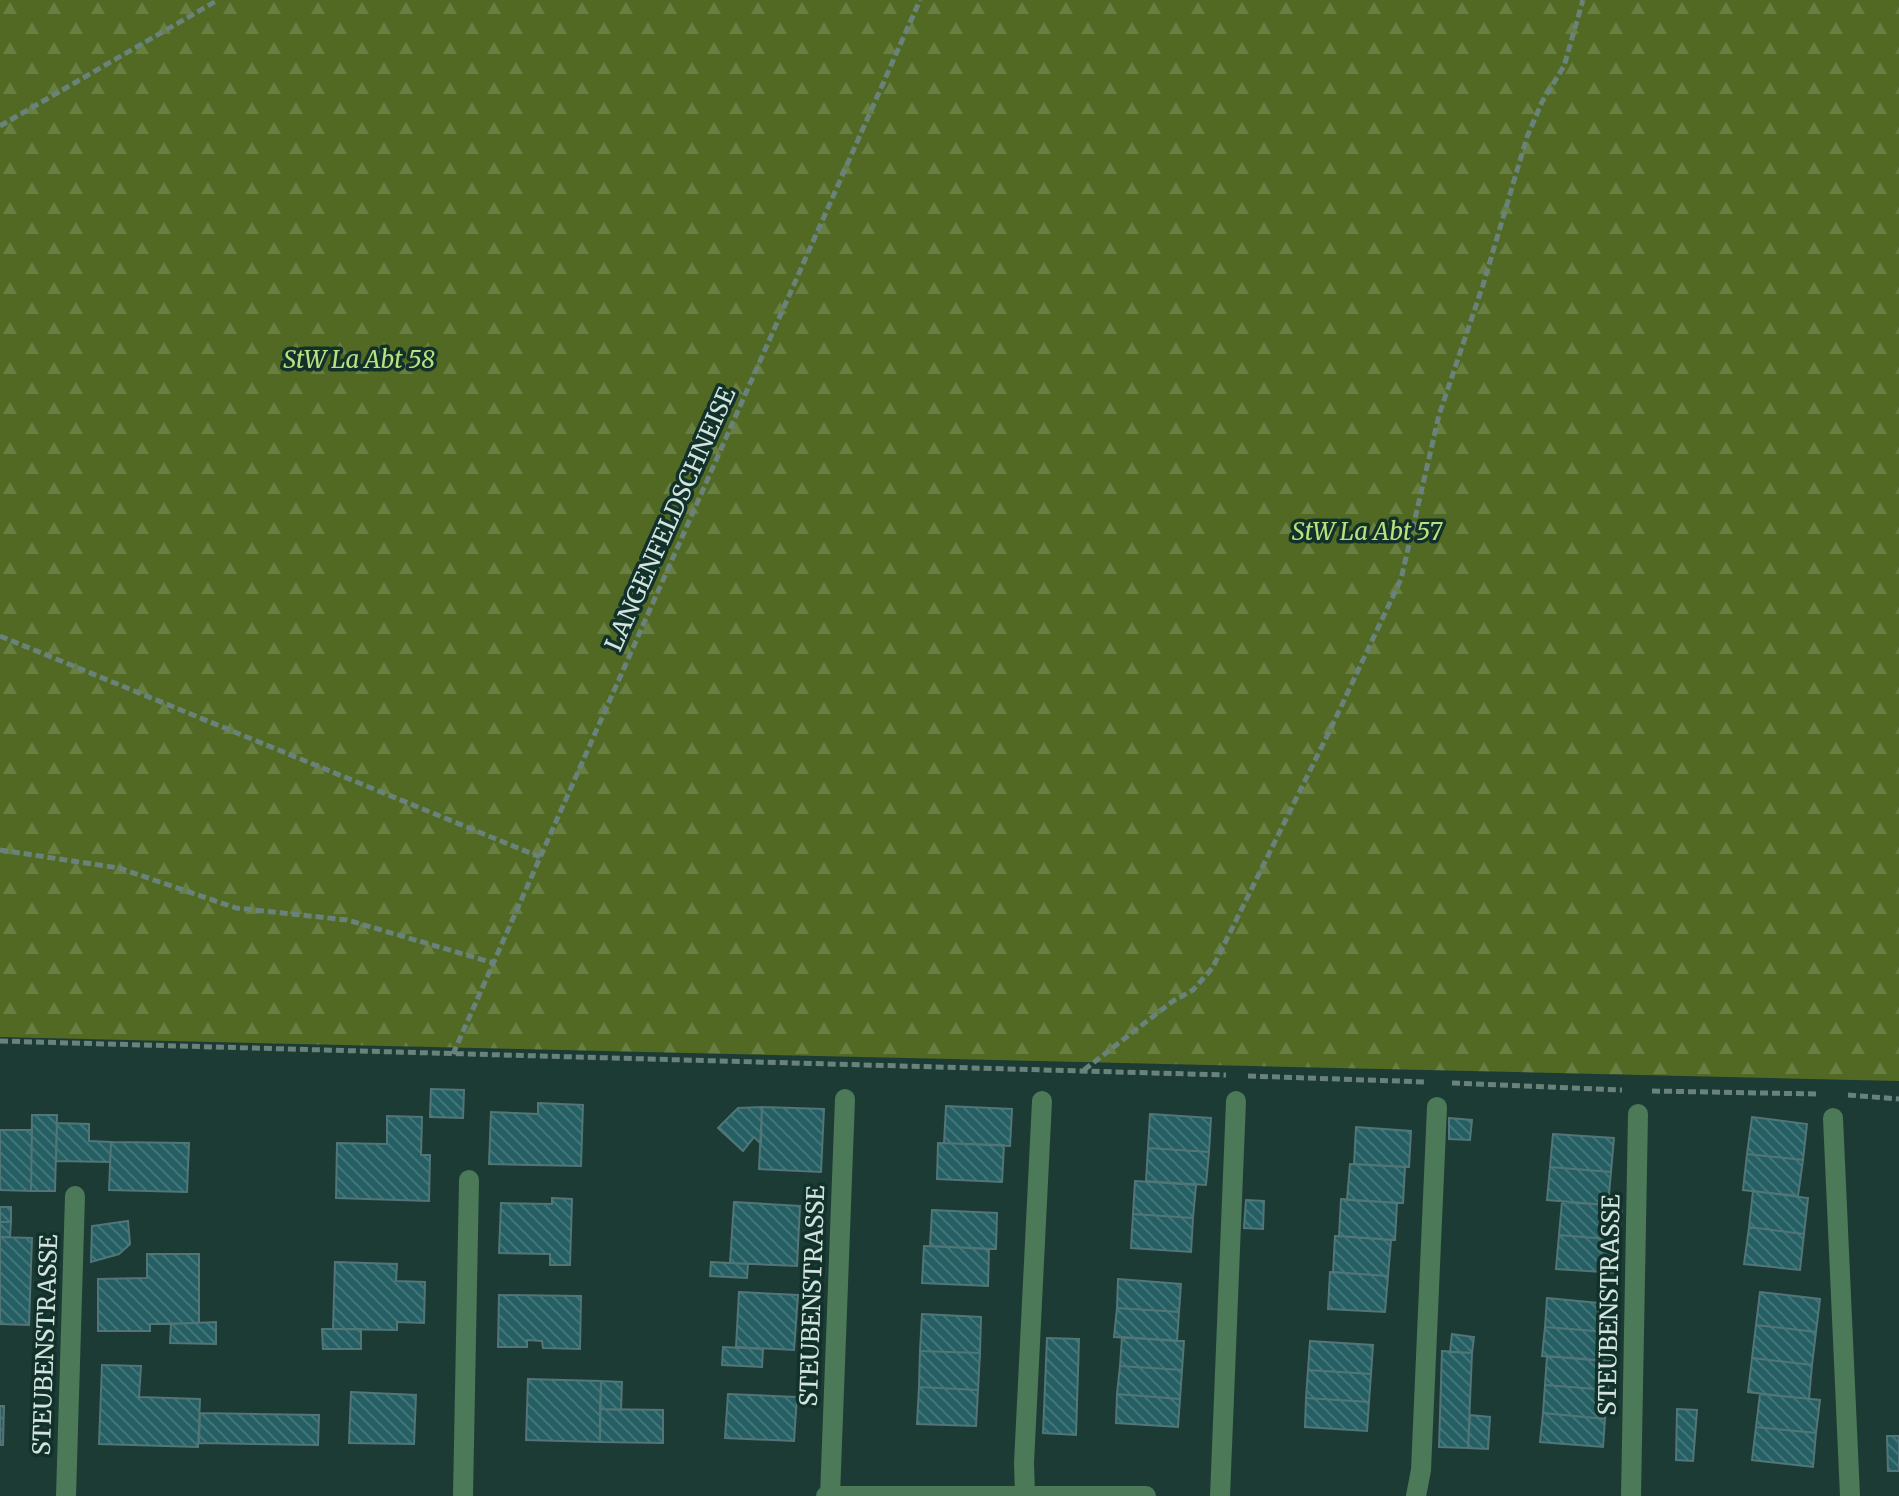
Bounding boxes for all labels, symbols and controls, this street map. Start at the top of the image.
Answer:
park label: StW La Abt 58 [283,344,435,375]
street label: LANGENFELDSCHNEISE [598,382,743,656]
park label: StW La Abt 57 [1292,516,1443,547]
street label: STEUBENSTRASSE [793,1184,831,1407]
street label: STEUBENSTRASSE [1592,1193,1626,1416]
street label: STEUBENSTRASSE [26,1233,64,1456]

